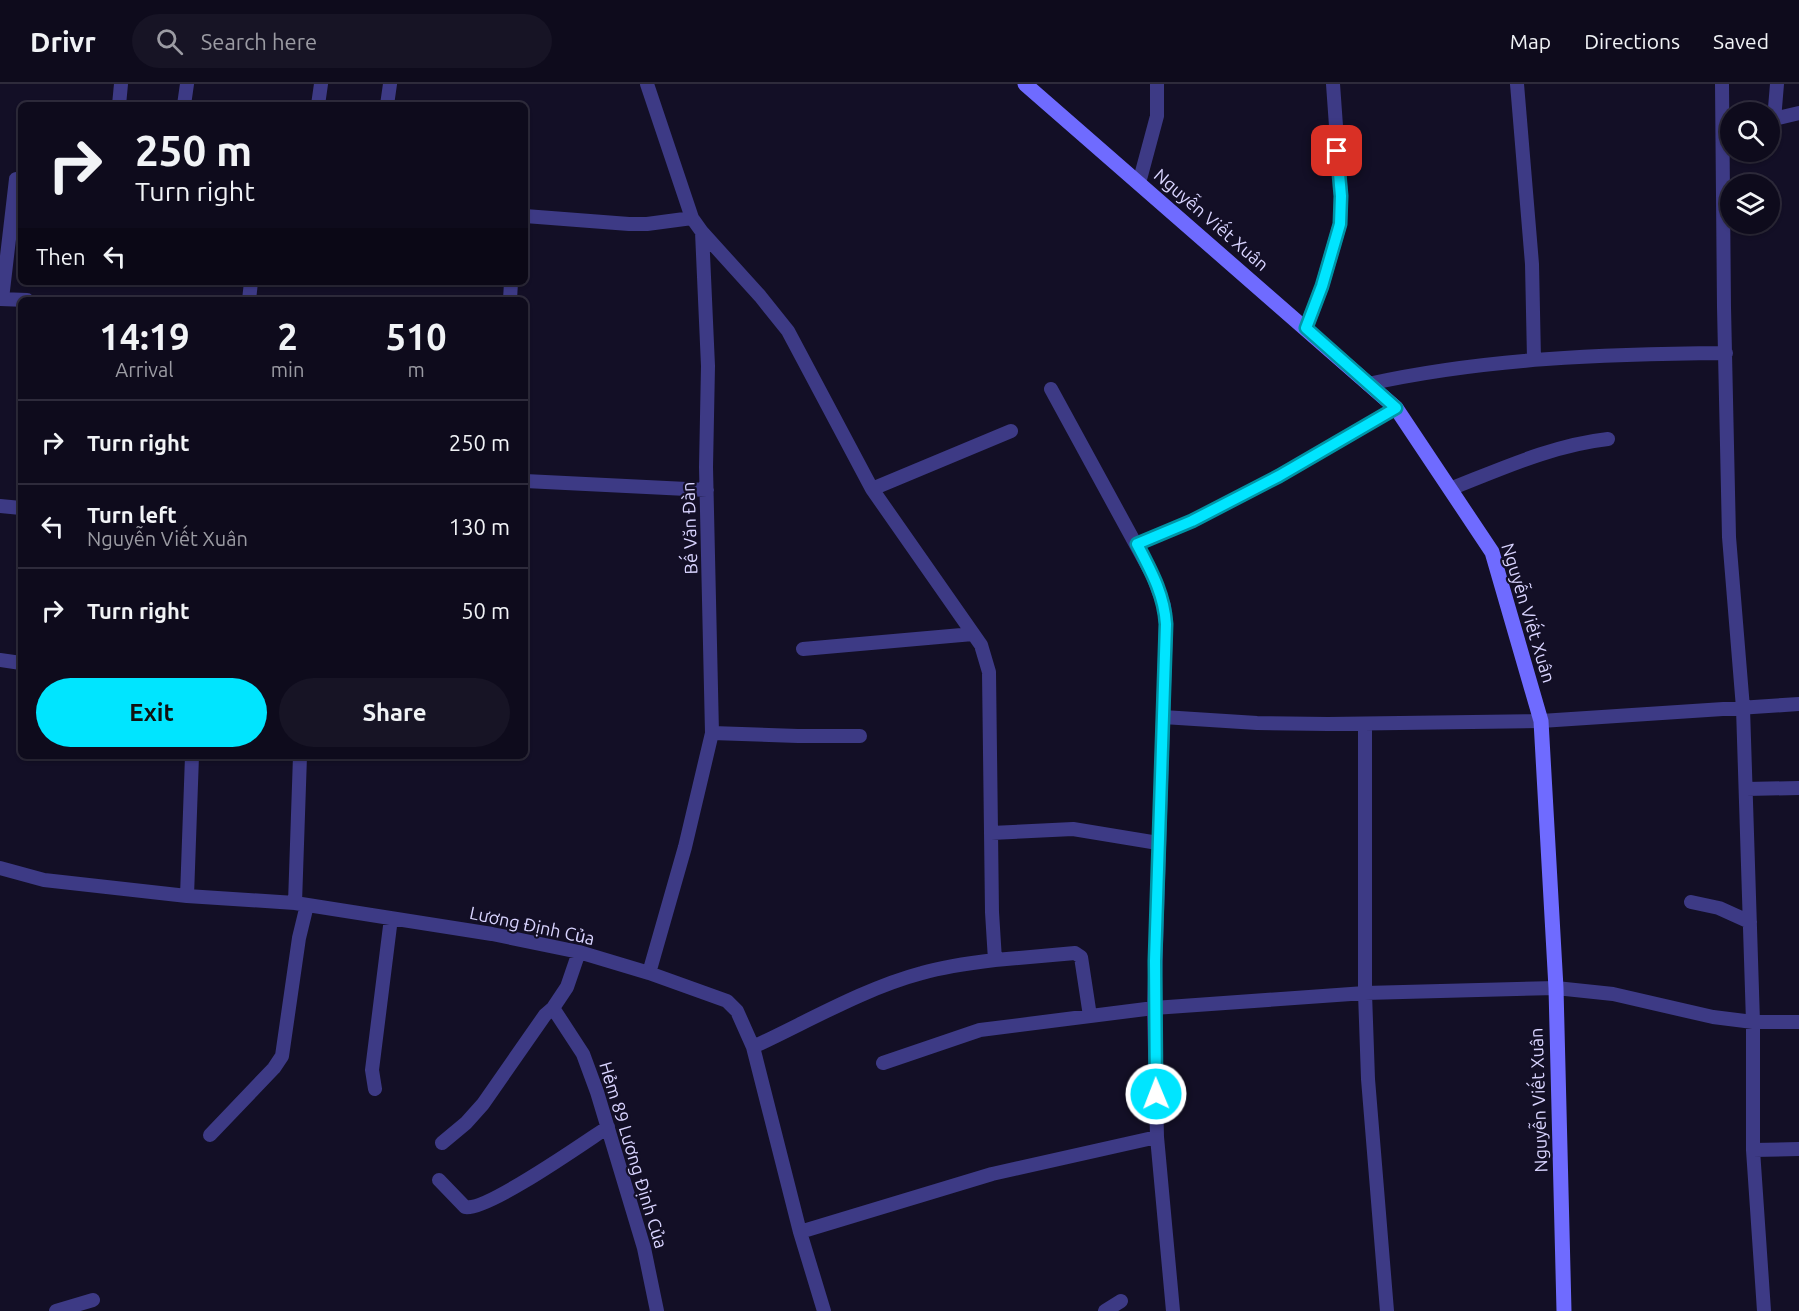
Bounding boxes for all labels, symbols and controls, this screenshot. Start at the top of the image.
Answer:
search box [132,14,552,68]
icon: search [153,25,186,58]
text: Drivr [30,26,96,57]
text: Search here [201,29,317,54]
text: Map [1510,29,1551,53]
text: Directions [1584,29,1680,53]
text: Saved [1713,29,1769,53]
map controls [1720,102,1780,234]
button: search [1720,102,1780,162]
pin [1311,125,1362,176]
icon: right [36,126,114,204]
text: 250 m [135,127,252,174]
icon: arrive [1320,134,1353,167]
street label: Nguyễn Viết Xuân [1150,162,1274,274]
button: layers [1720,174,1780,234]
text: Turn right [135,176,255,206]
icon: left [98,240,131,273]
text: Then [36,244,86,269]
text: 14:19 [99,316,189,357]
text: 2 [277,316,298,357]
text: 510 [386,316,447,357]
text: Arrival [115,358,174,381]
text: min [271,358,304,381]
text: m [408,358,425,381]
icon: right [36,426,69,459]
text: Turn right [87,430,189,455]
text: 250 m [449,430,510,455]
street label: Bế Văn Đàn [675,481,701,575]
text: Turn left [87,502,177,527]
icon: left [36,510,69,543]
text: 130 m [449,514,510,539]
text: Nguyễn Viết Xuân [87,527,248,550]
street label: Nguyễn Viết Xuân [1498,540,1562,685]
icon: right [36,594,69,627]
text: Turn right [87,598,189,623]
text: 50 m [461,598,510,623]
button: Exit [36,678,267,747]
button: Share [279,678,510,747]
street label: Lương Định Của [468,902,597,948]
street label: Nguyễn Viết Xuân [1523,1027,1551,1173]
street label: Hẻm 89 Lương Định Của [596,1059,672,1250]
position arrow [1124,1062,1188,1126]

